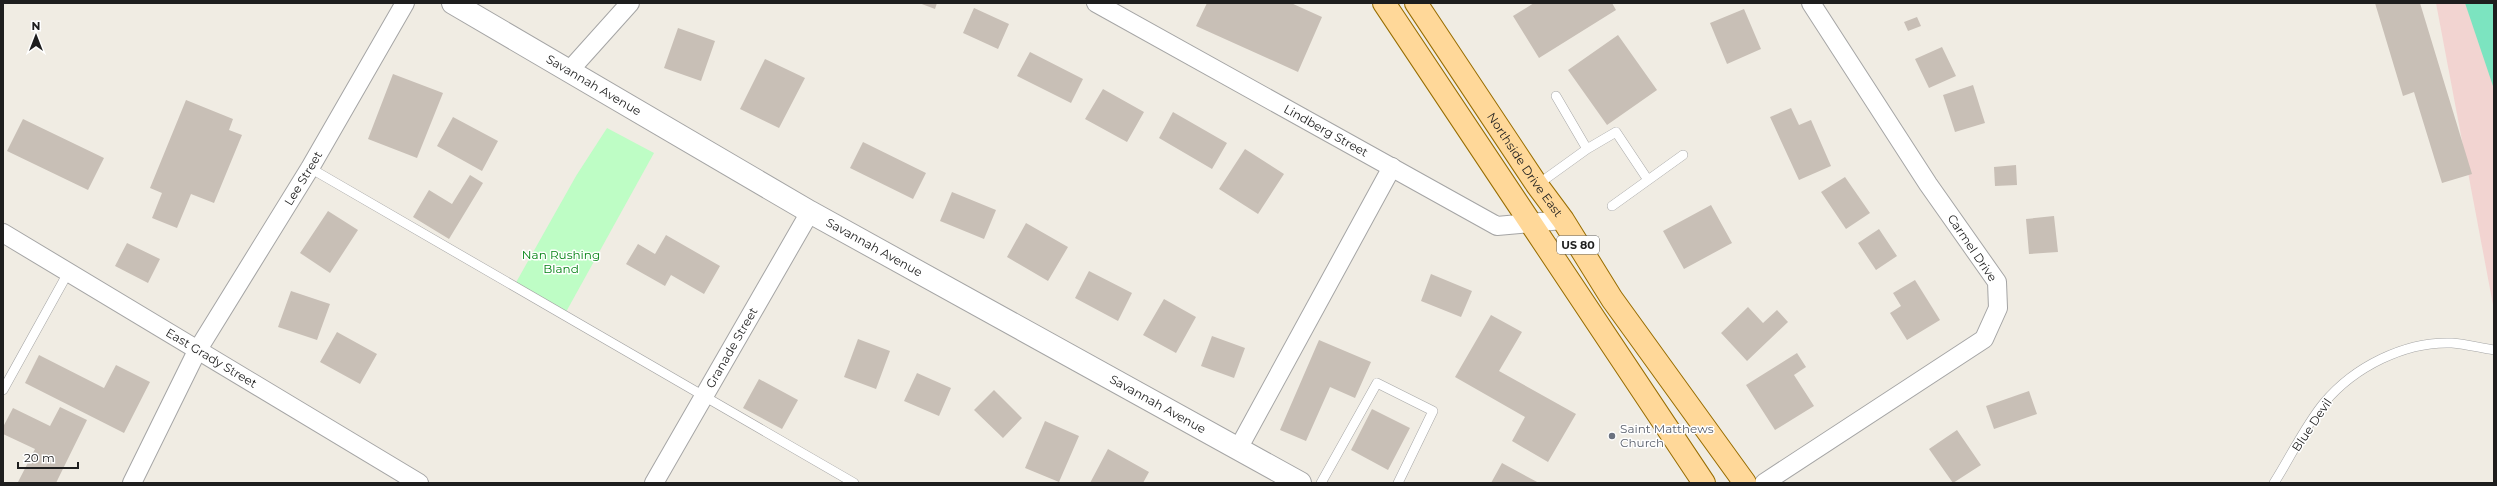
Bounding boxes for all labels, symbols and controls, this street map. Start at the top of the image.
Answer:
north arrow [16,16,56,56]
text: N [32,19,40,33]
street label: Savannah Avenue [544,51,644,119]
street label: Lindberg Street [1281,101,1371,160]
street label: Northside Drive East [1484,110,1566,220]
street label: Lee Street [281,148,325,208]
street label: Carmel Drive [1944,211,2000,284]
street label: Savannah Avenue [824,214,925,280]
road number: US 80 [1557,236,1599,254]
park label: Nan Rushing Bland [522,247,600,276]
street label: Granade Street [702,304,761,391]
street label: East Grady Street [163,325,260,391]
street label: Savannah Avenue [1107,371,1209,436]
street label: Blue Devil [2288,395,2335,454]
place label: Saint Matthews Church [1620,421,1714,450]
marker: Saint Matthews Church [1607,431,1617,441]
scale bar [18,444,78,470]
text: 20 m [24,450,55,465]

